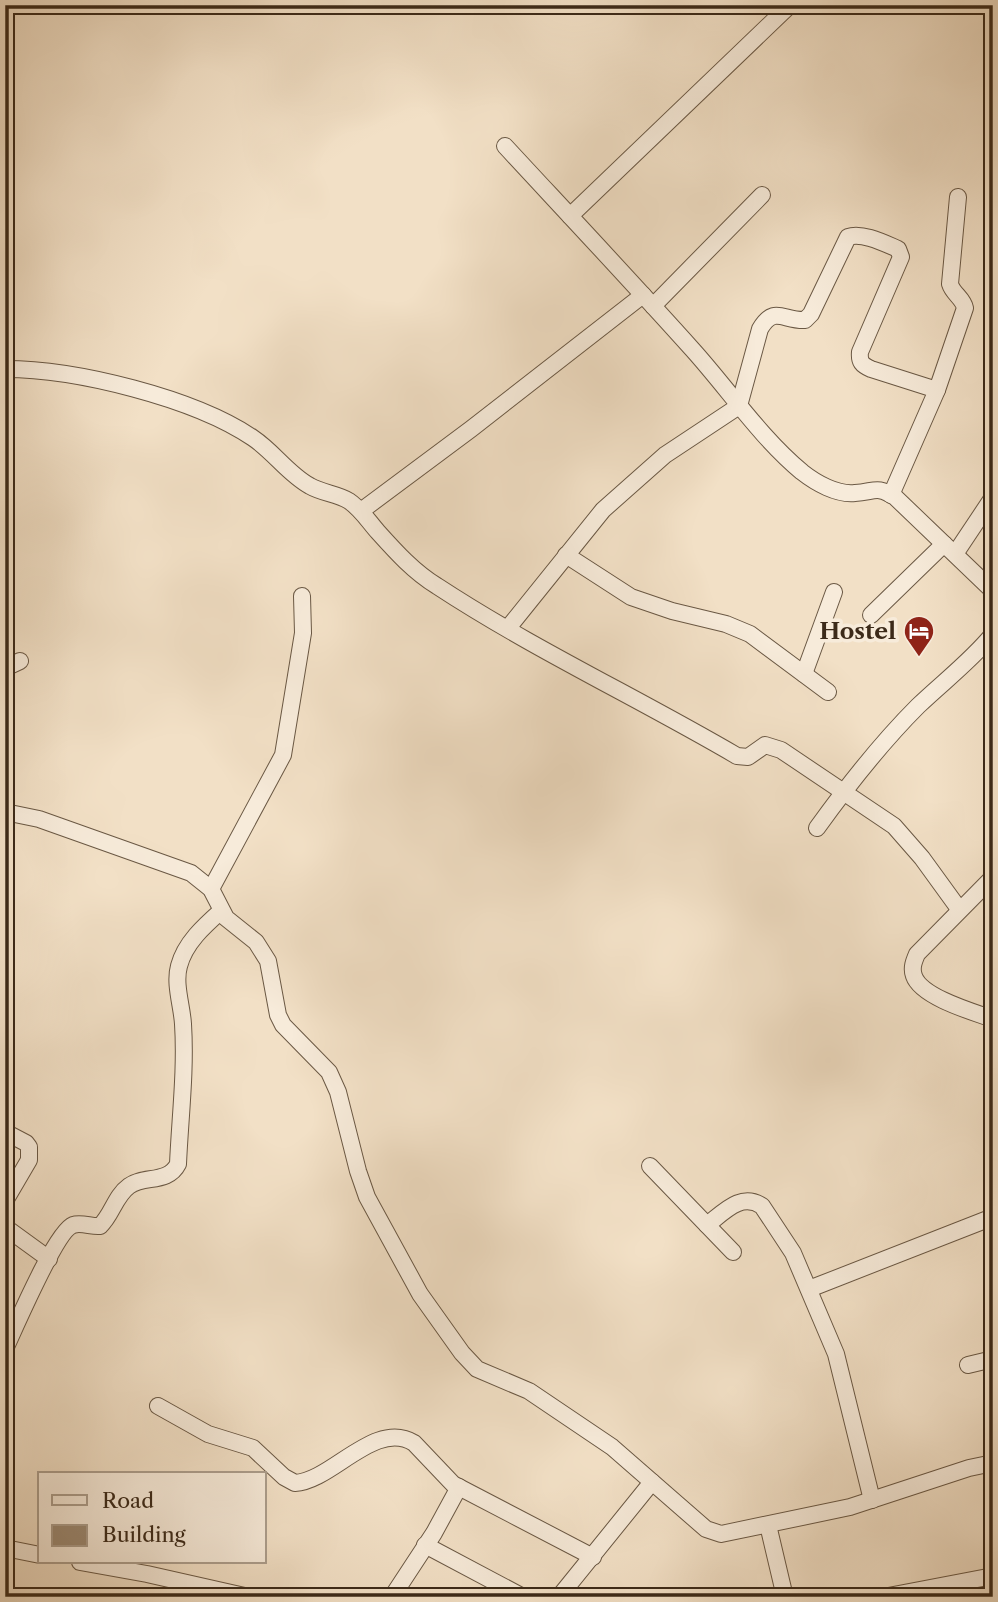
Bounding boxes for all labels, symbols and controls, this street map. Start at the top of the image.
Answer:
hotel icon: Hostel [902,614,936,658]
place label: Hostel [819,617,896,645]
legend [38,1472,266,1564]
text: Road [102,1488,154,1513]
text: Building [102,1522,187,1547]

